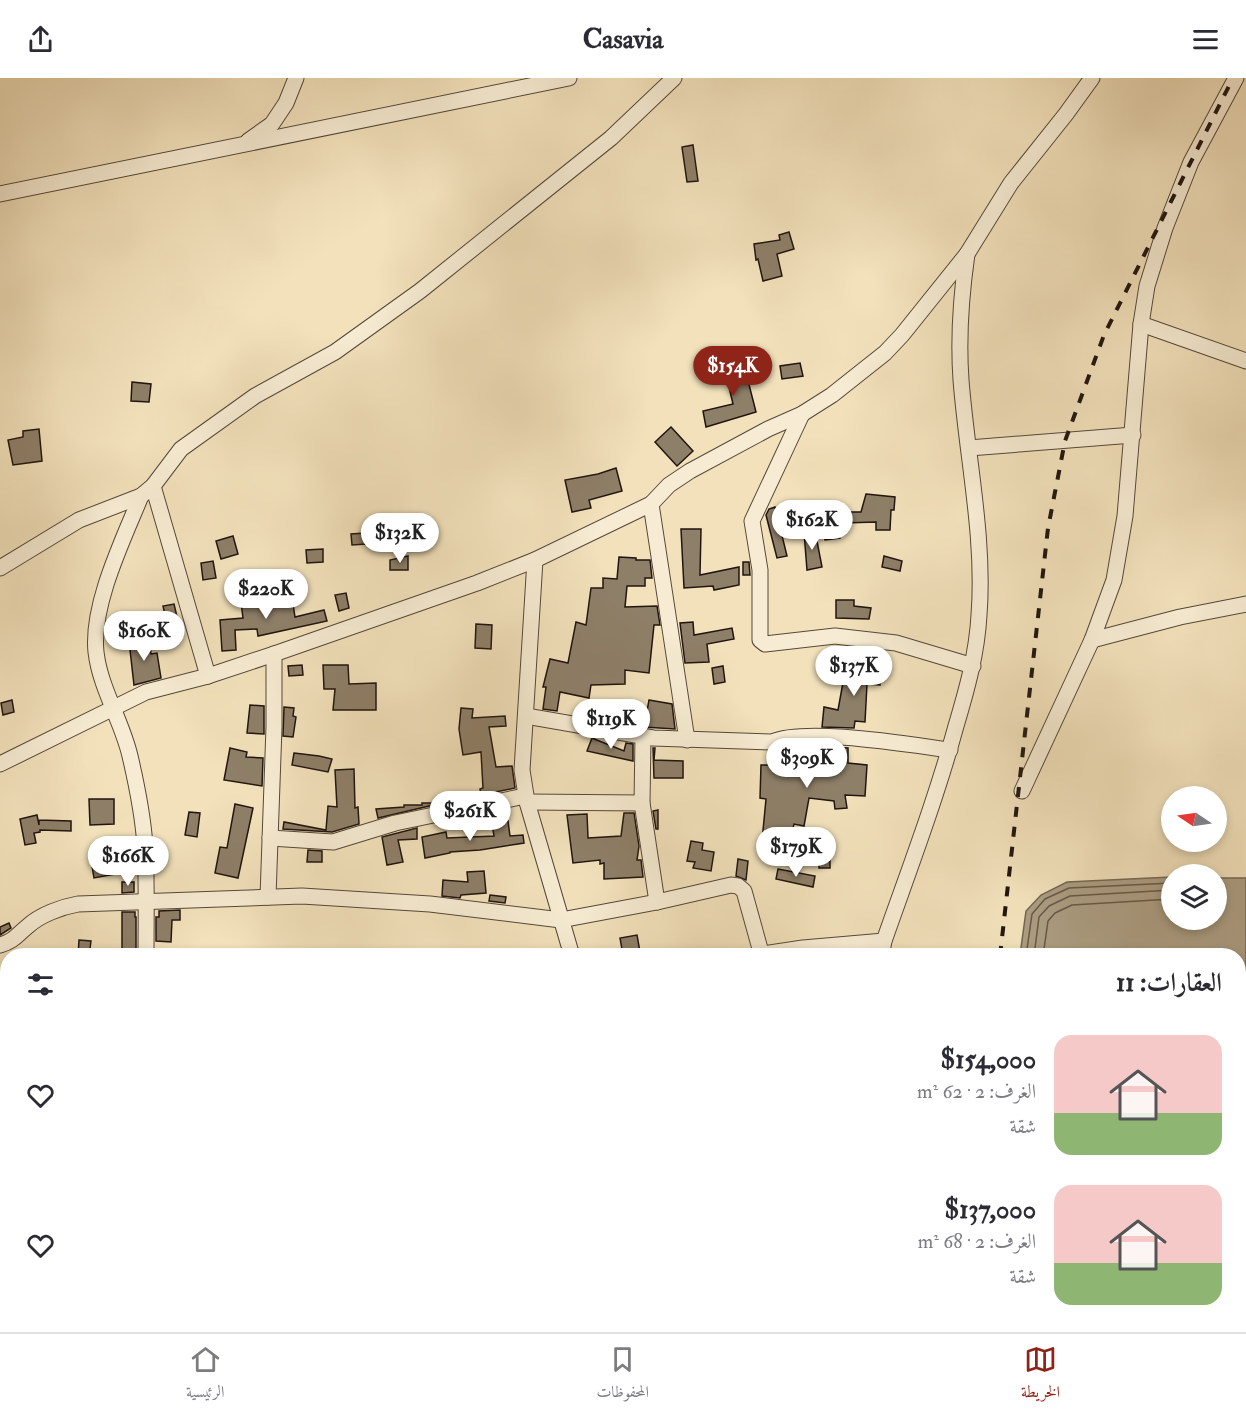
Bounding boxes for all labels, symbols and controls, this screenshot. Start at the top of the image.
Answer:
icon: share [24,23,57,56]
text: Casavia [583,23,663,56]
icon: menu [1189,23,1222,56]
pin: $154K [691,346,775,397]
text: $154K [707,353,759,378]
pin: $162K [770,500,854,551]
text: $162K [786,507,838,532]
pin: $132K [358,513,442,564]
text: $132K [375,520,425,545]
pin: $220K [224,569,308,620]
text: $220K [238,576,294,601]
pin: $160K [102,611,186,662]
text: $160K [118,618,170,643]
pin: $137K [812,646,896,697]
text: $137K [829,653,879,678]
pin: $119K [569,699,653,750]
text: $119K [586,706,636,731]
pin: $309K [765,738,849,789]
text: $309K [780,745,834,770]
north arrow [1161,786,1227,852]
map controls [1161,786,1227,930]
pin: $261K [428,791,512,842]
text: $261K [444,798,496,823]
pin: $179K [754,827,838,878]
text: $179K [770,834,822,859]
pin: $166K [86,836,170,887]
text: $166K [102,843,154,868]
button: layers [1161,864,1227,930]
text: العقارات: 11 [1116,967,1222,999]
icon: filters [24,968,57,1001]
text: $154,000 [941,1044,1036,1076]
icon: home [1102,1059,1174,1131]
icon: heart [24,1079,57,1112]
text: الغرف: 2 · 62 m² [917,1079,1036,1104]
text: شقة [1010,1114,1036,1139]
text: $137,000 [944,1194,1036,1226]
icon: home [1102,1209,1174,1281]
icon: heart [24,1229,57,1262]
text: الغرف: 2 · 68 m² [918,1229,1036,1254]
text: شقة [1010,1264,1036,1289]
tab: الرئيسية [186,1343,224,1407]
tab: المحفوظات [596,1343,649,1407]
tab: الخريطة [1021,1343,1060,1407]

